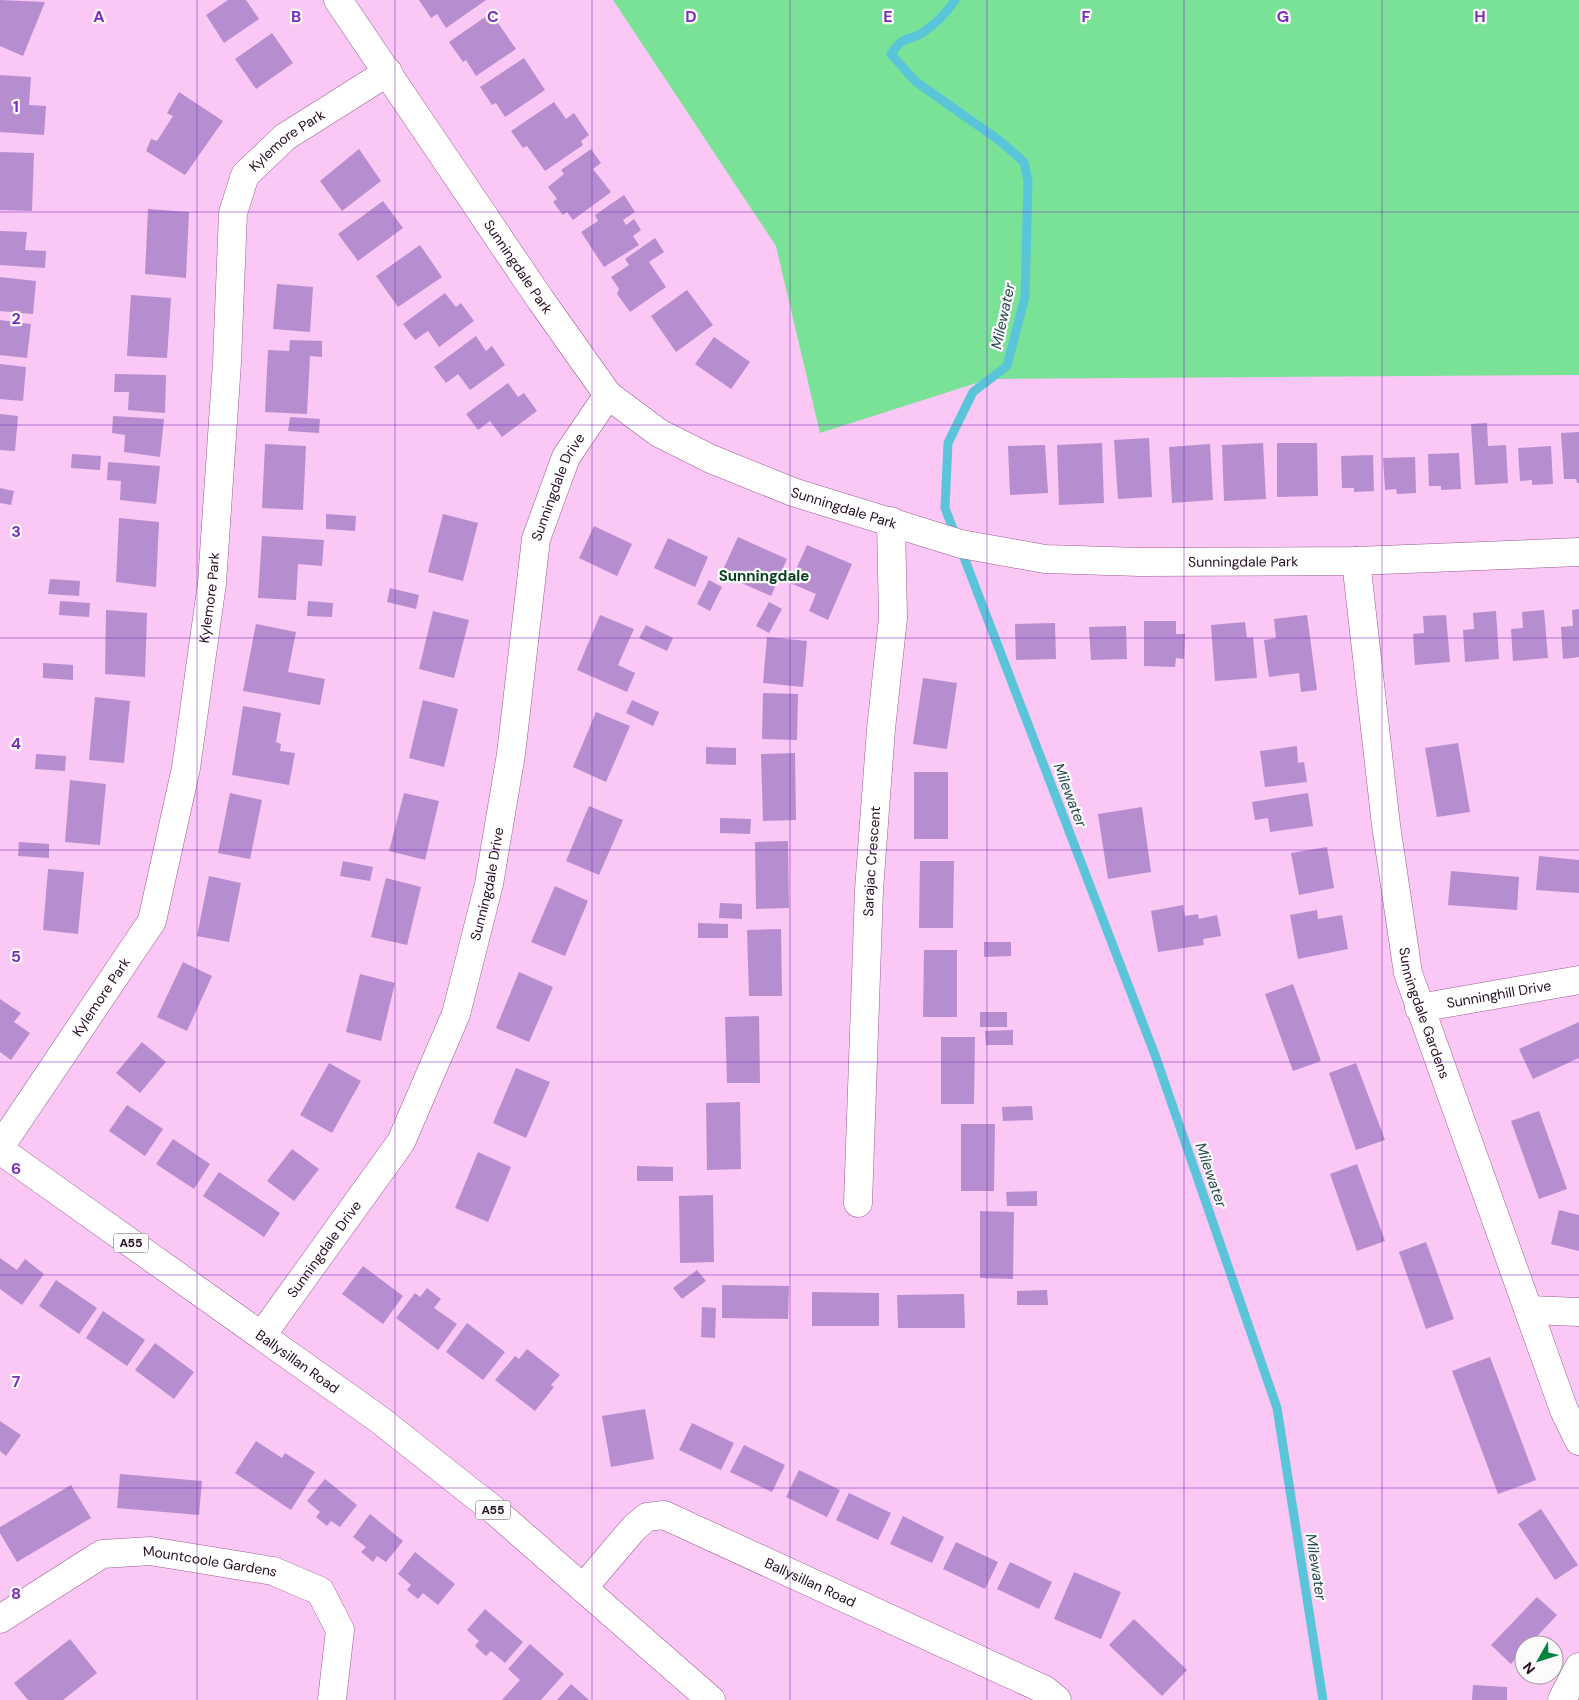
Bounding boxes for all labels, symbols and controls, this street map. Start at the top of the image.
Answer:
text: A [93,6,105,27]
text: B [291,6,301,27]
text: C [487,6,499,27]
text: D [685,6,697,27]
text: E [883,6,893,27]
text: F [1082,6,1091,27]
text: G [1277,6,1289,27]
text: H [1474,6,1486,27]
text: 1 [13,96,19,117]
street label: Kylemore Park [245,105,328,175]
street label: Sunningdale Park [480,216,557,317]
water label: Milewater [986,281,1020,351]
text: 2 [11,308,21,329]
street label: Sunningdale Drive [527,430,589,543]
street label: Sunningdale Park [789,483,899,533]
text: 3 [11,521,21,542]
street label: Kylemore Park [195,552,223,644]
street label: Sunningdale Park [1188,552,1298,571]
district label: Sunningdale [719,566,809,586]
text: 4 [11,733,21,754]
water label: Milewater [1049,760,1092,830]
street label: Sarajac Crescent [859,805,884,917]
street label: Sunningdale Drive [466,826,507,943]
text: 5 [11,946,21,967]
street label: Sunningdale Gardens [1395,946,1454,1081]
street label: Kylemore Park [68,954,134,1040]
street label: Sunninghill Drive [1445,976,1553,1012]
water label: Milewater [1191,1140,1232,1210]
text: 6 [11,1158,21,1179]
street label: Sunningdale Drive [283,1197,365,1301]
road number: A55 [114,1234,148,1252]
street label: Ballysillan Road [252,1326,343,1397]
text: 7 [12,1371,21,1392]
road number: A55 [476,1500,510,1520]
water label: Milewater [1301,1532,1331,1602]
street label: Mountcoole Gardens [142,1542,280,1581]
street label: Ballysillan Road [762,1554,859,1611]
text: 8 [11,1583,21,1604]
north arrow [1514,1635,1564,1685]
text: N [1519,1659,1539,1678]

